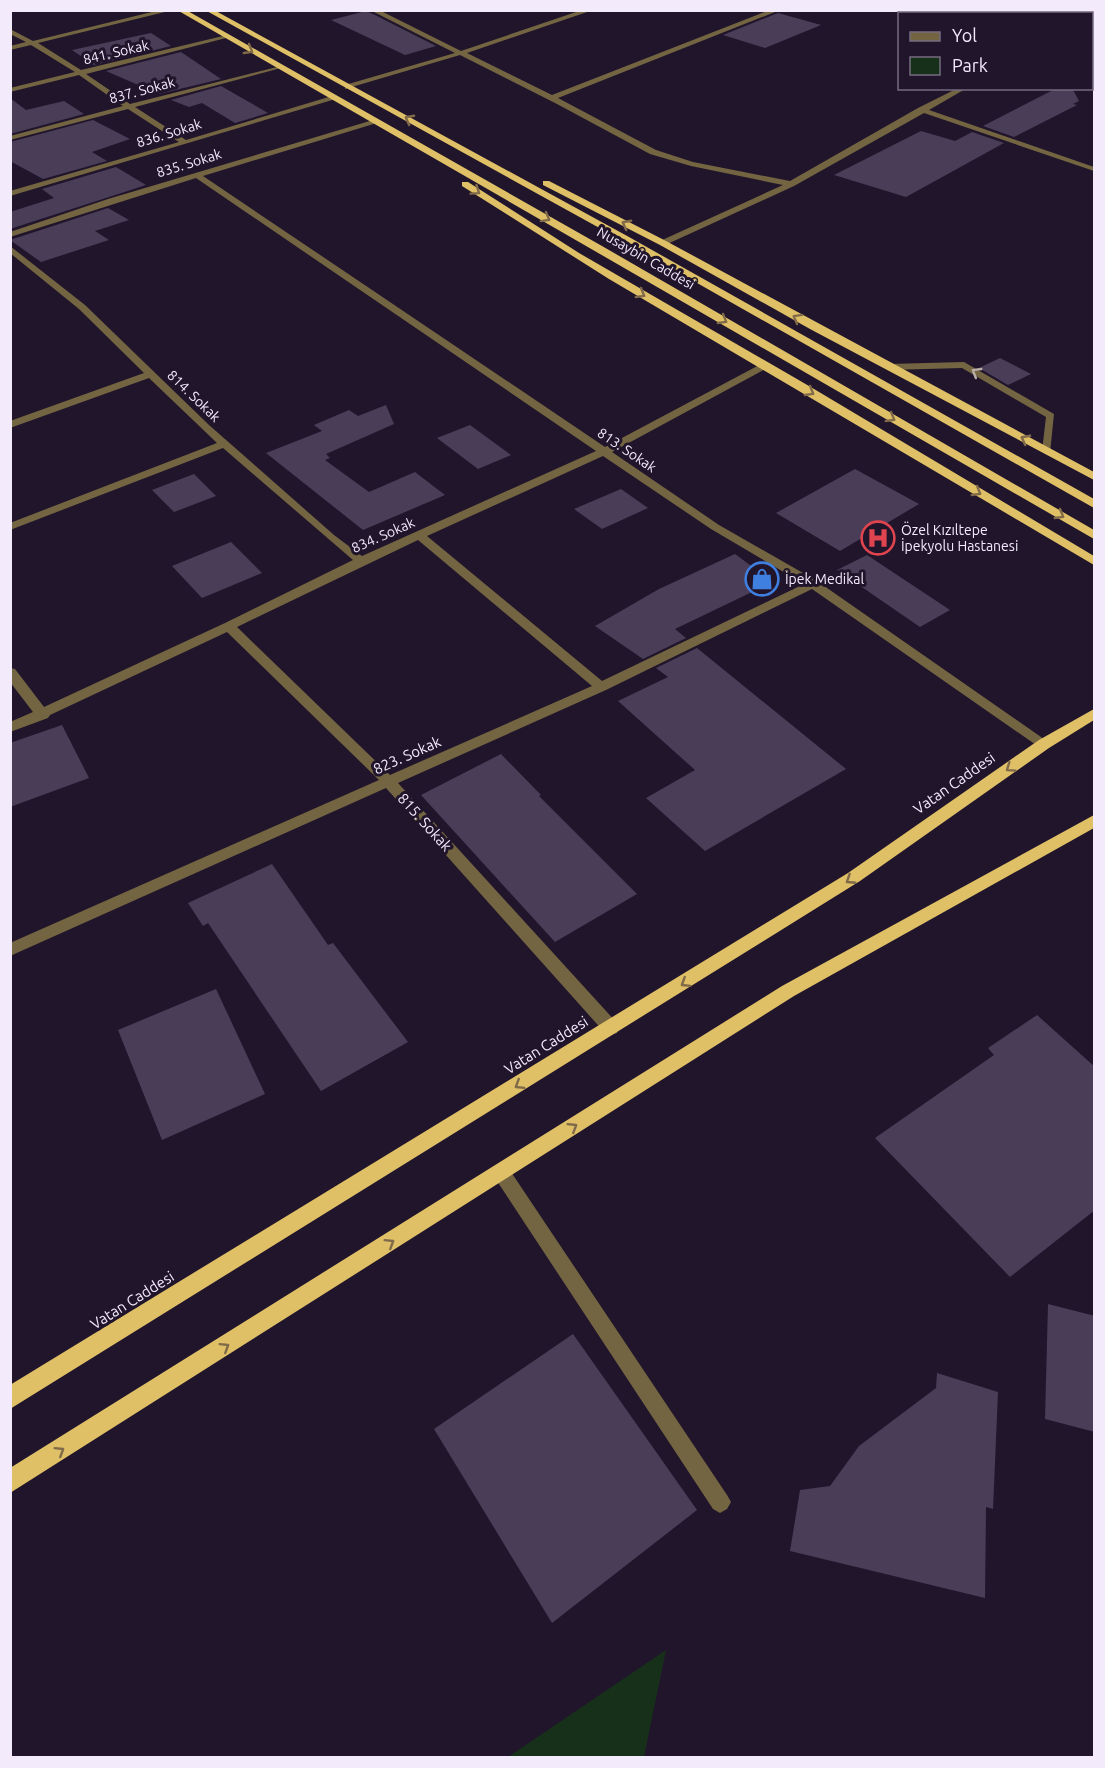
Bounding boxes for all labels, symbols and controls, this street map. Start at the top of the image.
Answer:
legend [898,12,1093,90]
text: Yol [952,25,977,45]
street label: 841. Sokak [81,37,151,67]
one-way arrow [243,42,253,54]
text: Park [952,55,988,75]
street label: 837. Sokak [107,74,177,106]
one-way arrow [405,115,416,126]
street label: 836. Sokak [135,116,203,150]
street label: 835. Sokak [155,146,223,180]
one-way arrow [469,184,480,195]
one-way arrow [540,211,551,222]
one-way arrow [622,220,633,231]
street label: Nusaybin Caddesi [594,224,698,292]
one-way arrow [635,287,645,298]
one-way arrow [717,312,727,324]
one-way arrow [793,314,803,325]
street label: 814. Sokak [164,367,224,425]
one-way arrow [972,368,983,380]
one-way arrow [804,384,814,396]
one-way arrow [885,410,895,422]
street label: 813. Sokak [595,425,659,475]
one-way arrow [1020,435,1031,446]
one-way arrow [971,485,981,496]
one-way arrow [1054,508,1064,520]
street label: 834. Sokak [349,514,417,556]
hospital icon: Özel Kızıltepe İpekyolu Hastanesi [860,520,896,556]
place label: Özel Kızıltepe İpekyolu Hastanesi [901,521,1018,554]
shop icon: İpek Medikal [744,561,780,597]
place label: İpek Medikal [785,571,865,587]
street label: 823. Sokak [371,732,444,777]
street label: Vatan Caddesi [910,749,998,817]
one-way arrow [1006,761,1017,772]
street label: 815. Sokak [395,790,456,855]
one-way arrow [846,872,856,884]
one-way arrow [680,975,691,986]
street label: Vatan Caddesi [501,1012,591,1078]
one-way arrow [515,1078,525,1090]
one-way arrow [566,1124,577,1135]
one-way arrow [384,1238,394,1250]
street label: Vatan Caddesi [87,1267,177,1333]
one-way arrow [219,1342,229,1354]
one-way arrow [54,1446,64,1458]

